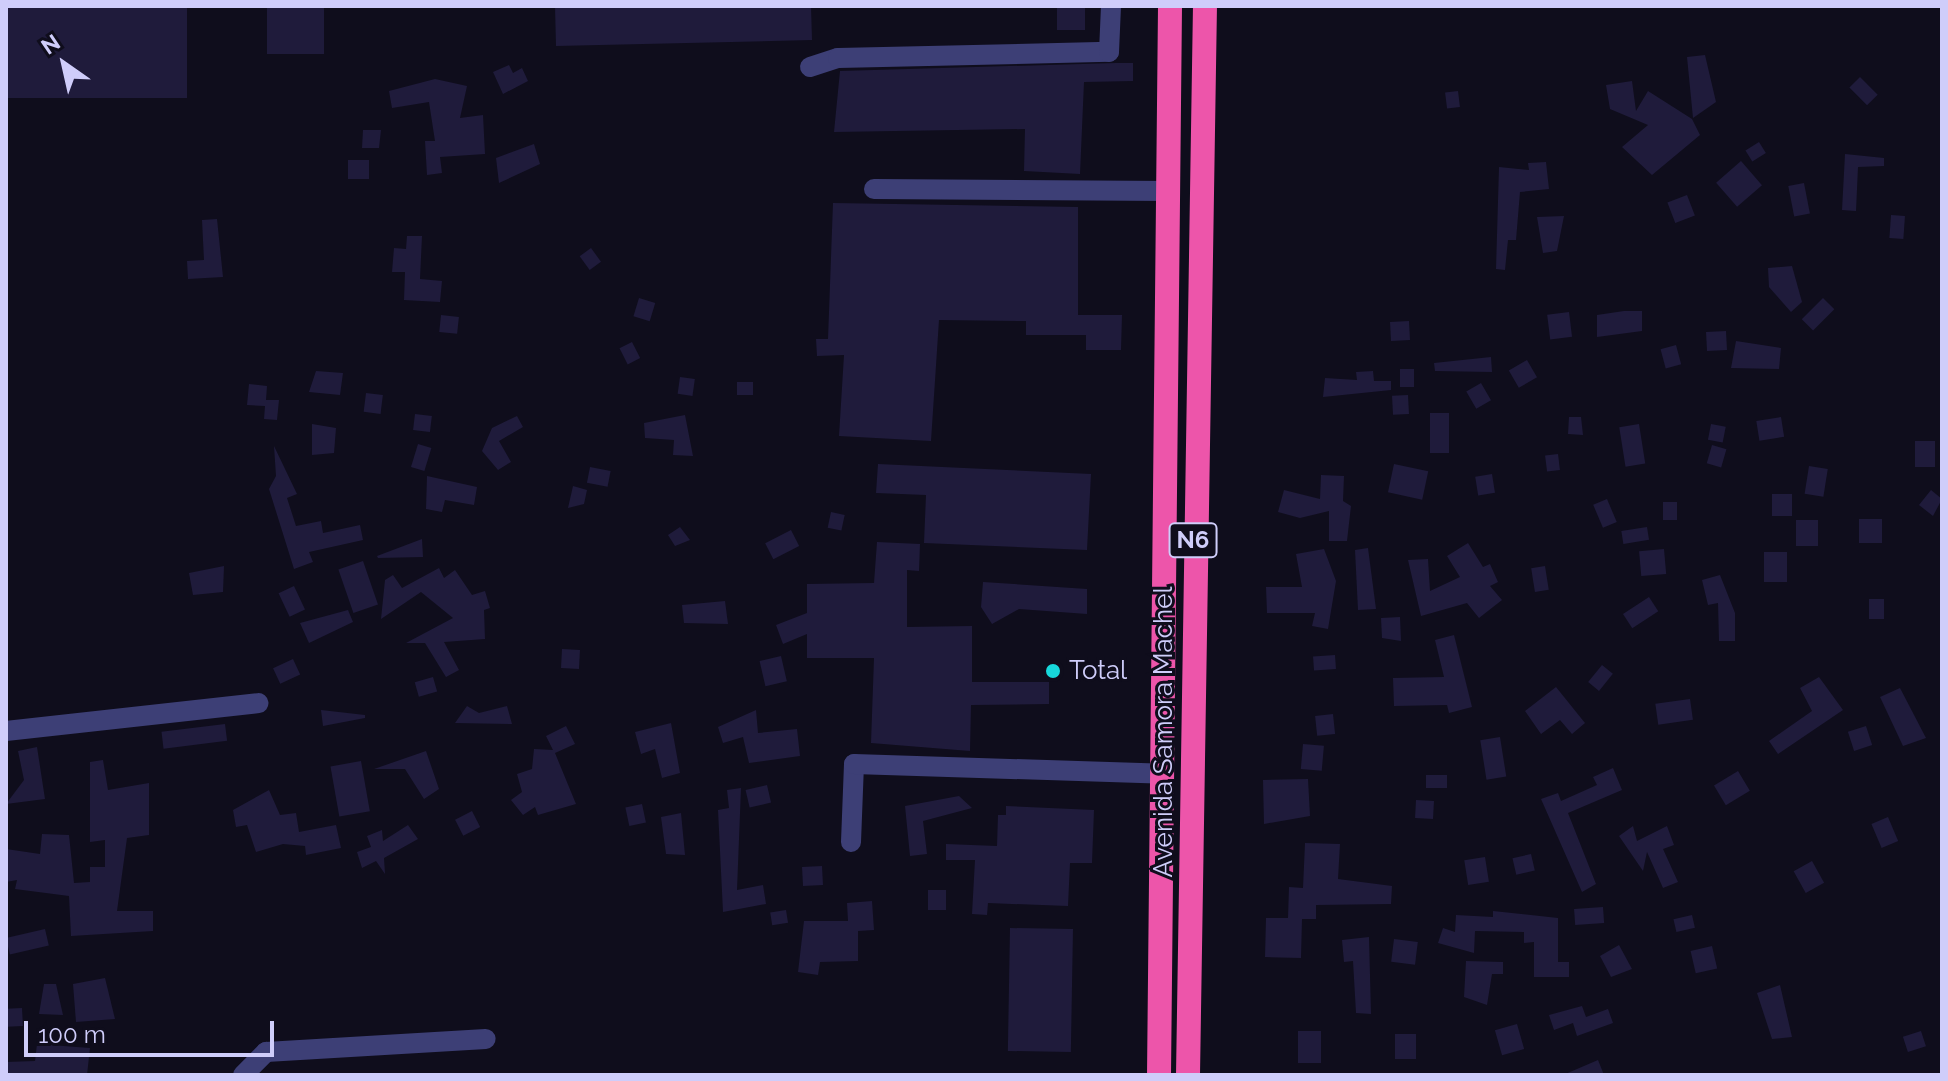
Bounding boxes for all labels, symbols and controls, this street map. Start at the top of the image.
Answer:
north arrow [24,24,104,104]
text: N [36,29,65,60]
road number: N6 [1167,520,1219,560]
street label: Avenida Samora Machel [1148,587,1180,877]
place label: Total [1069,655,1127,687]
marker: Total [1044,662,1062,680]
scale bar [28,1005,278,1055]
text: 100 m [38,1020,106,1049]

